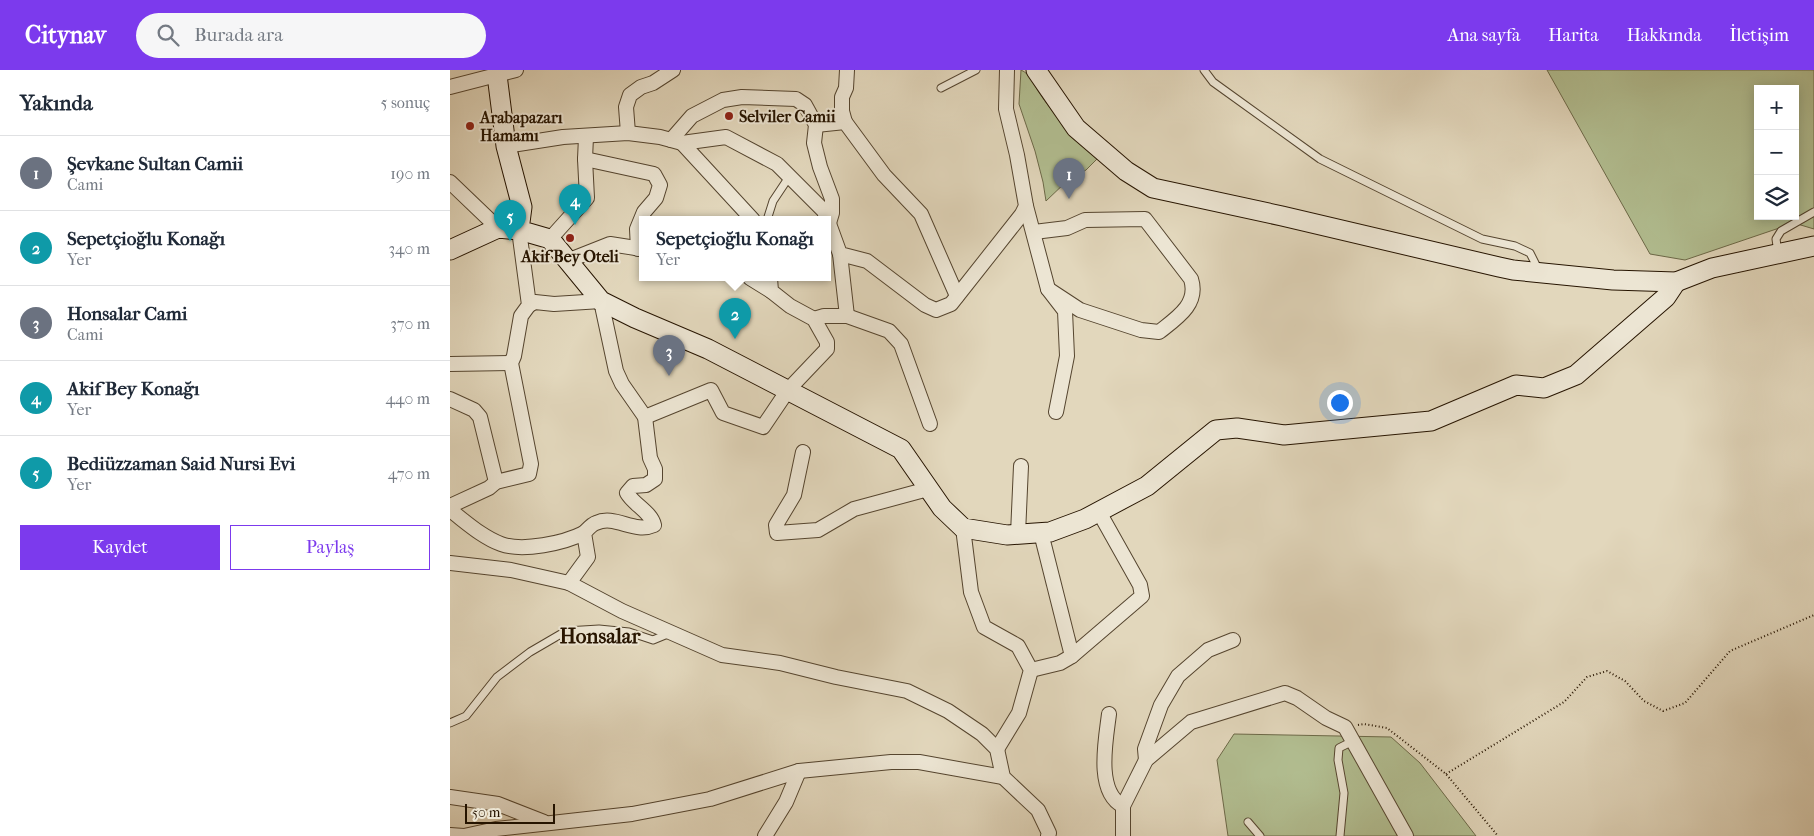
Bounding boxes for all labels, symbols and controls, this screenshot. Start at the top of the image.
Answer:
search box [136,13,486,58]
text: Citynav [25,21,106,49]
icon: search [154,21,182,49]
text: Burada ara [194,24,283,46]
text: Ana sayfa [1447,25,1520,46]
text: Harita [1548,25,1599,46]
text: Hakkında [1627,25,1702,46]
text: İletişim [1730,25,1789,46]
map controls [1754,85,1799,220]
button: + [1754,85,1799,130]
text: Yakında [20,91,93,115]
text: 5 sonuç [381,93,430,112]
place label: Selviler Camii [739,107,836,126]
place label: Arabapazarı Hamamı [479,108,563,145]
marker: Selviler Camii [723,110,735,122]
marker: Arabapazarı Hamamı [464,120,476,132]
button: − [1754,130,1799,175]
text: Şevkane Sultan Camii [67,153,243,175]
pin: 1 [1053,158,1085,199]
text: 1 [33,164,39,183]
text: 190 m [390,164,430,183]
text: Cami [67,175,103,194]
button: layers [1754,175,1799,220]
pin: 4 [559,184,591,225]
pin: 5 [494,200,526,241]
popup [639,216,831,281]
text: Sepetçioğlu Konağı [67,228,225,250]
text: Sepetçioğlu Konağı [656,228,814,250]
marker: Akif Bey Oteli [564,232,576,244]
text: 2 [32,239,40,258]
text: 340 m [388,239,430,258]
place label: Akif Bey Oteli [520,247,619,267]
text: Yer [67,250,91,269]
text: Yer [656,250,680,269]
pin: 2 [719,298,751,339]
text: Honsalar Cami [67,303,187,325]
text: 3 [33,314,39,333]
text: 370 m [390,314,430,333]
text: Cami [67,325,103,344]
pin: 3 [653,335,685,376]
text: Akif Bey Konağı [67,378,199,400]
text: 4 [31,389,41,408]
text: 440 m [385,389,430,408]
your location [1327,390,1353,416]
text: Yer [67,400,91,419]
text: Bediüzzaman Said Nursi Evi [67,453,295,475]
text: 5 [33,464,39,483]
text: 470 m [388,464,430,483]
text: Yer [67,475,91,494]
button: Kaydet [20,525,220,570]
button: Paylaş [230,525,430,570]
district label: Honsalar [560,624,642,648]
scale bar [465,801,555,824]
text: 50 m [472,804,500,821]

